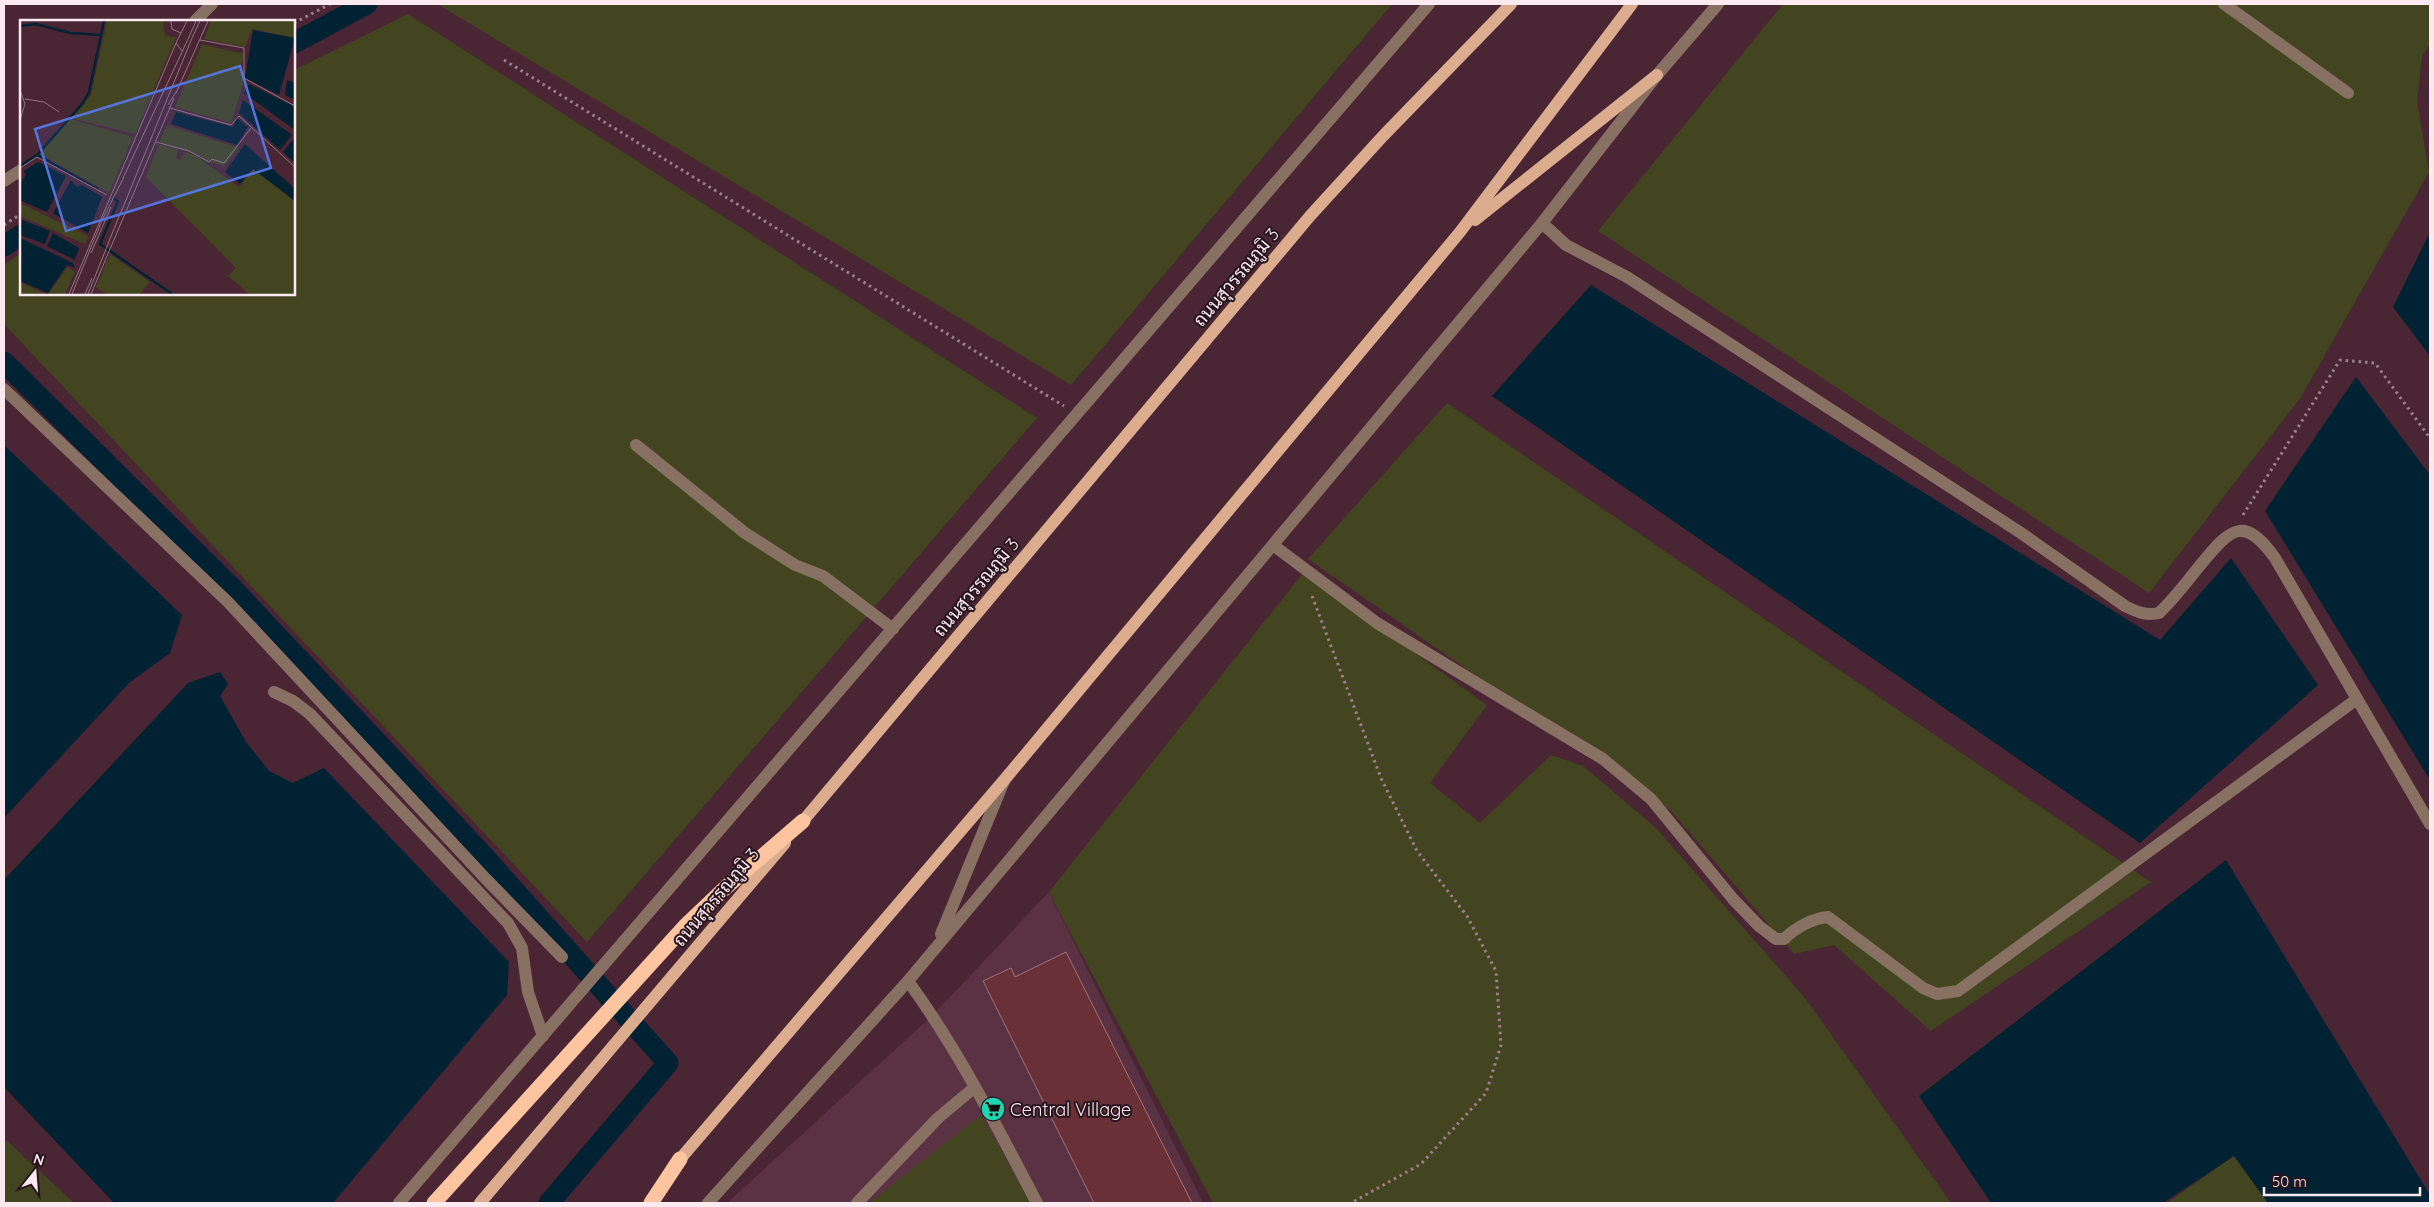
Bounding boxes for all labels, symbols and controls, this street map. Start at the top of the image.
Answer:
inset map [20,20,295,295]
street label: ถนนสุวรรณภูมิ 3 [1188,223,1286,332]
street label: ถนนสุวรรณภูมิ 3 [928,533,1026,642]
street label: ถนนสุวรรณภูมิ 3 [668,843,766,952]
supermarket icon: Central Village [980,1096,1006,1122]
place label: Central Village [1010,1098,1131,1121]
north arrow [10,1147,60,1197]
text: N [31,1149,46,1170]
scale bar [2264,1164,2420,1196]
text: 50 m [2272,1172,2307,1191]

